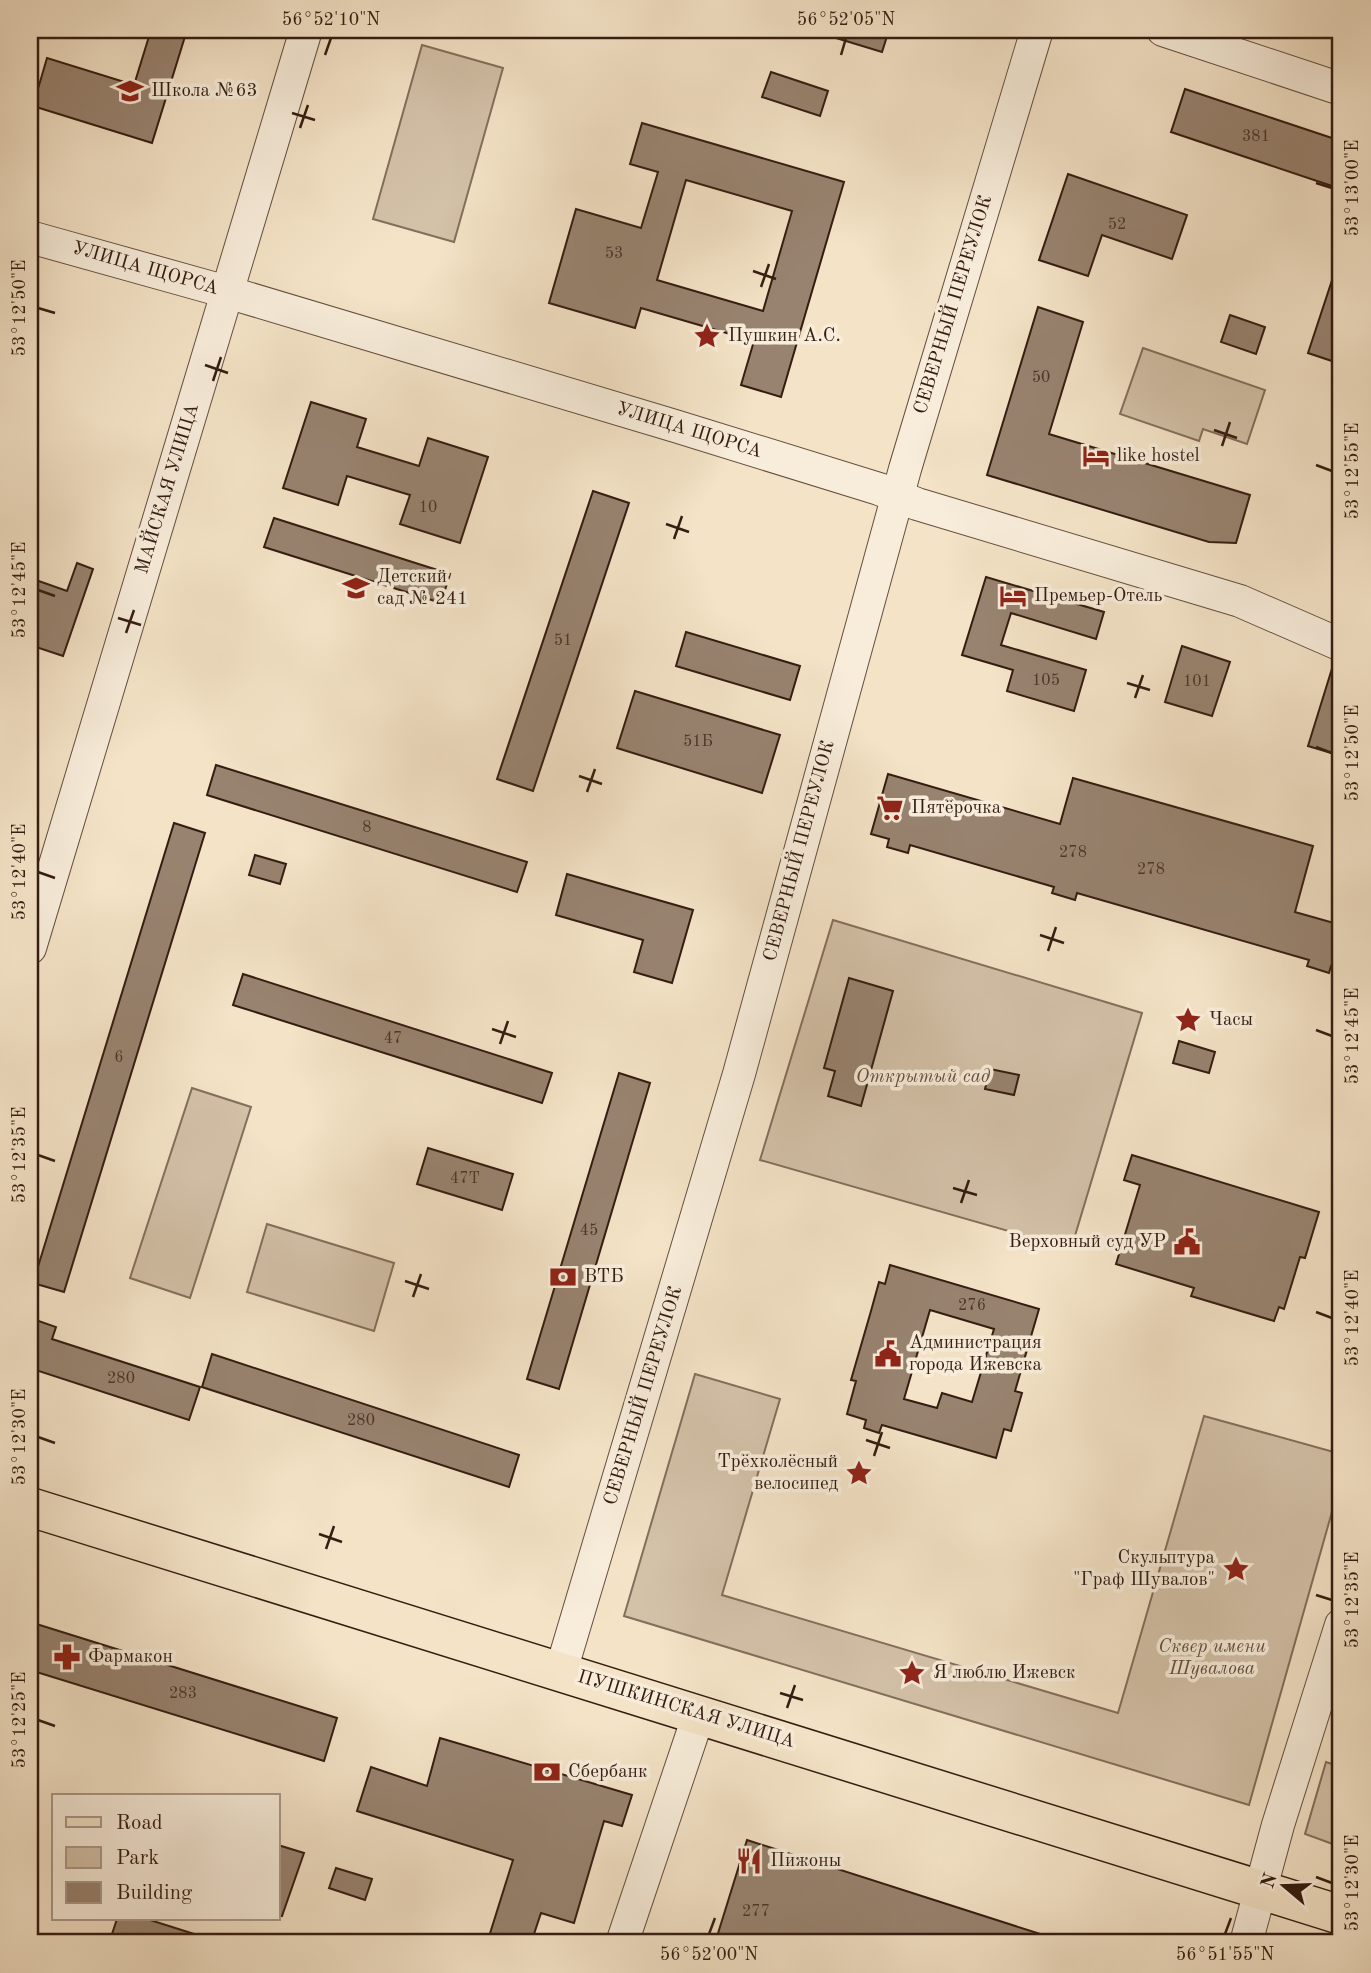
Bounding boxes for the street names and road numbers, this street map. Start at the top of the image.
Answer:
street label: СЕВЕРНЫЙ ПЕРЕУЛОК [908,192,996,417]
street label: УЛИЦА ЩОРСА [70,239,221,299]
street label: МАЙСКАЯ УЛИЦА [129,400,203,577]
street label: УЛИЦА ЩОРСА [614,400,764,462]
street label: СЕВЕРНЫЙ ПЕРЕУЛОК [757,737,839,963]
street label: СЕВЕРНЫЙ ПЕРЕУЛОК [598,1283,686,1508]
street label: ПУШКИНСКАЯ УЛИЦА [575,1668,797,1752]

